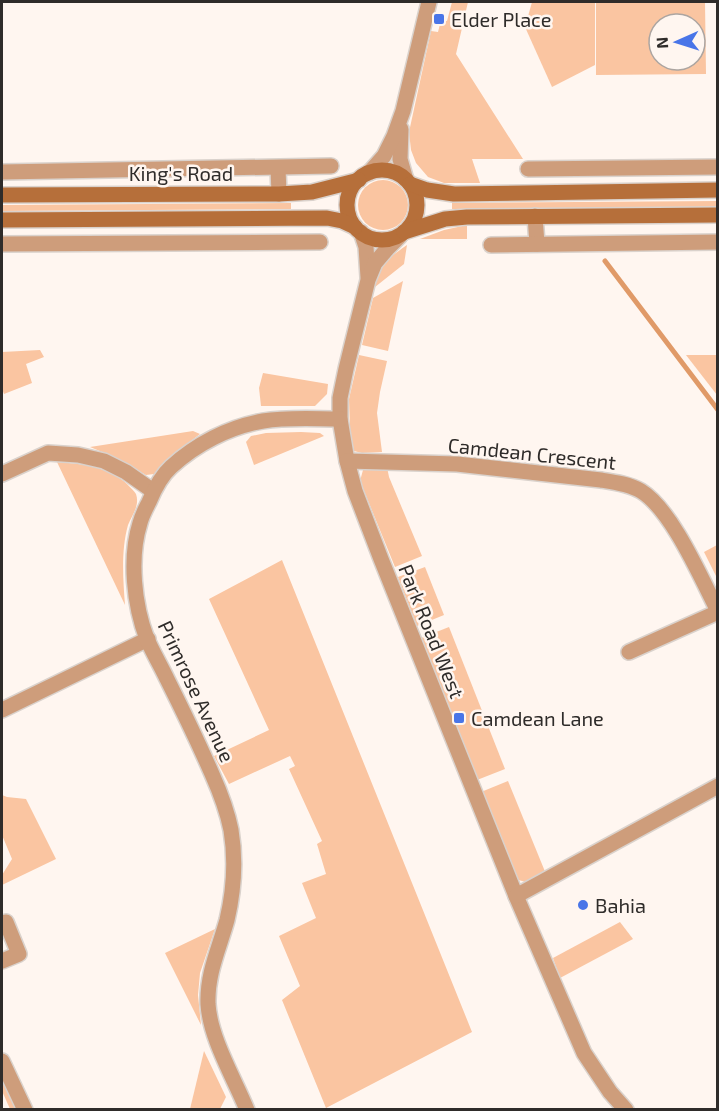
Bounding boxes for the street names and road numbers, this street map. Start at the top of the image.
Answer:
street label: King's Road [129,161,233,185]
street label: Camdean Crescent [447,432,618,474]
street label: Park Road West [394,560,470,702]
street label: Primrose Avenue [154,616,240,766]

